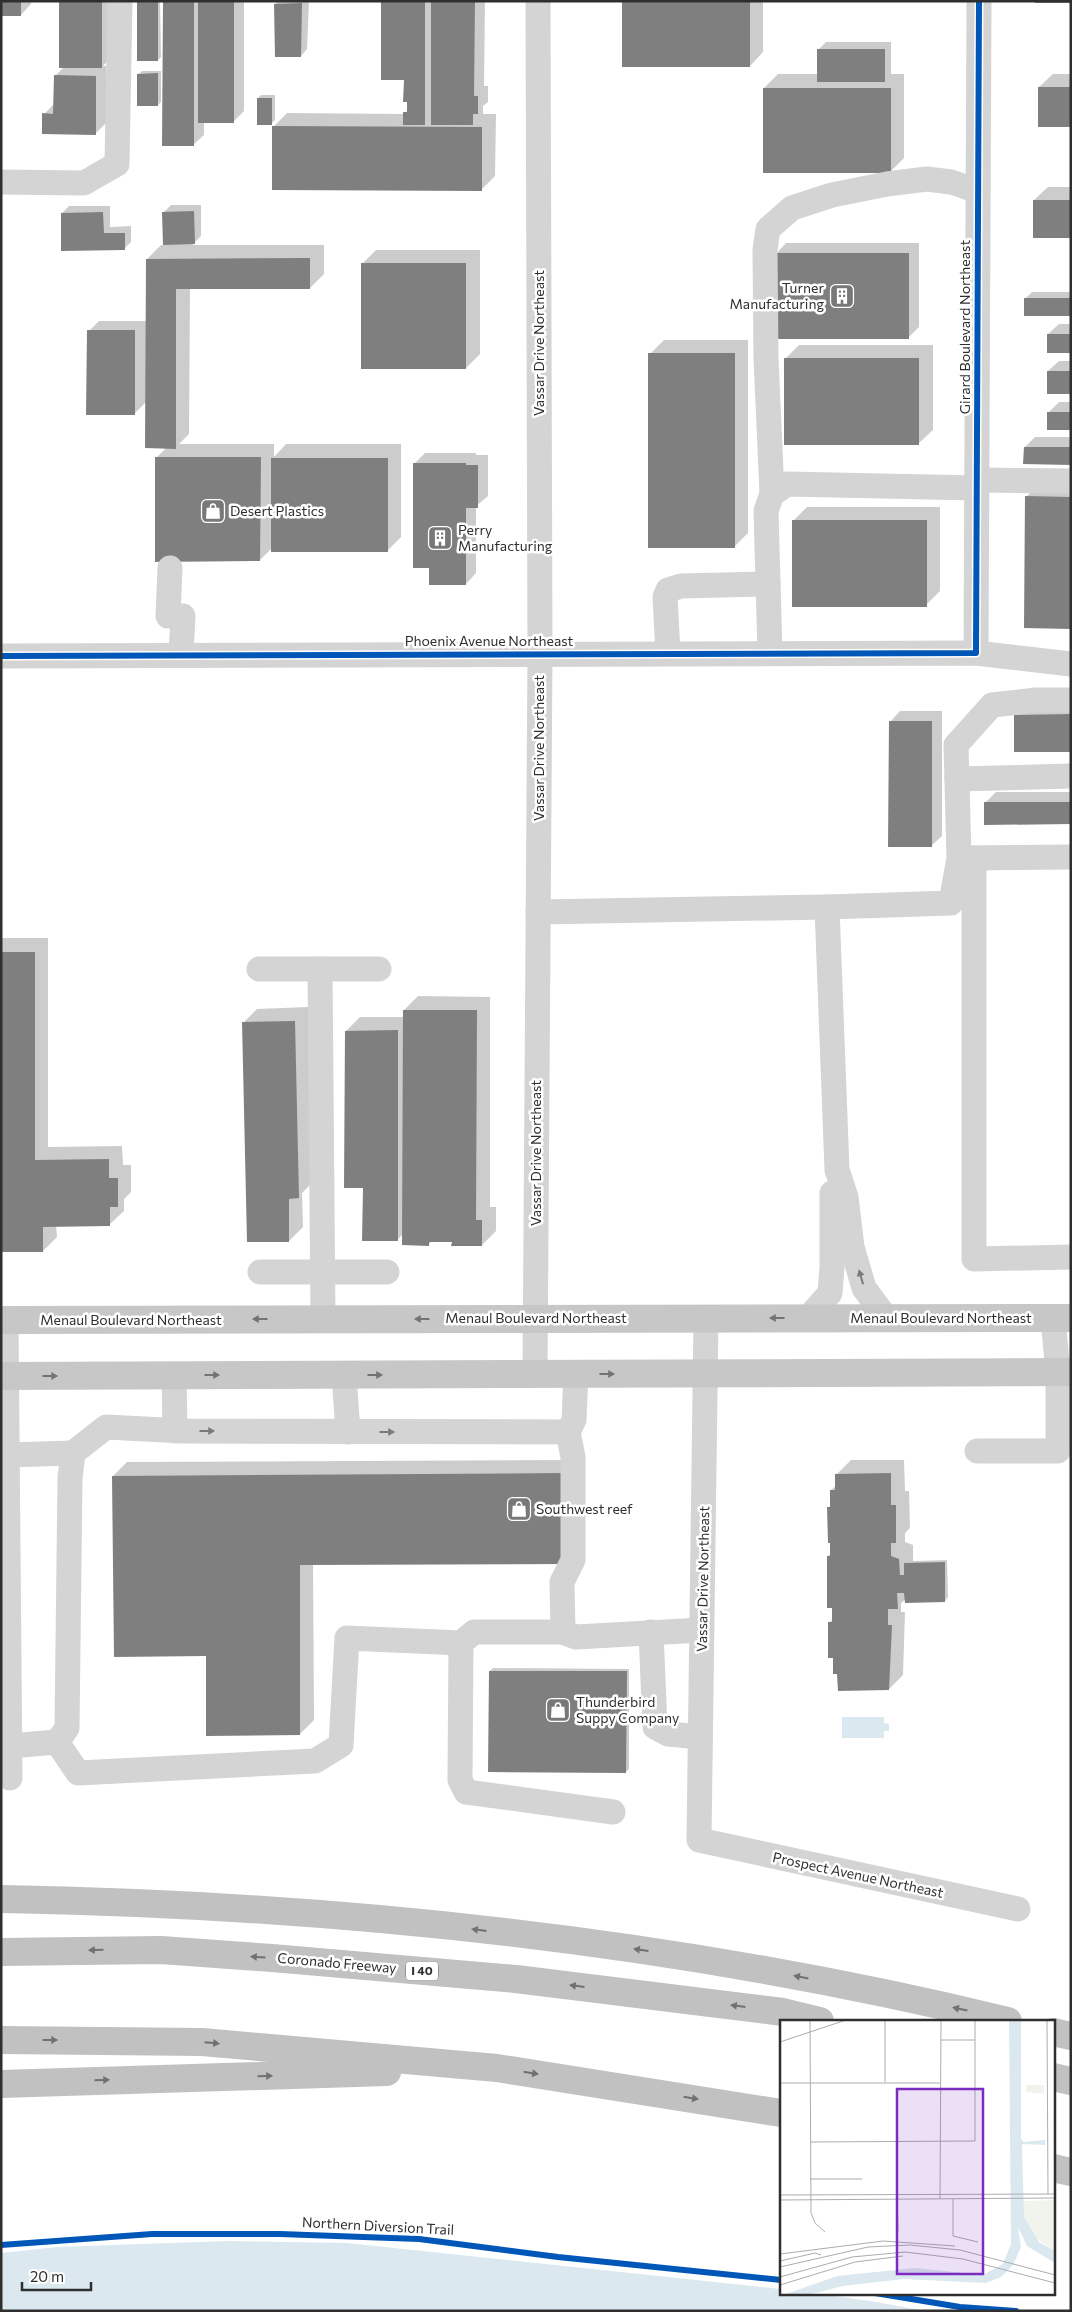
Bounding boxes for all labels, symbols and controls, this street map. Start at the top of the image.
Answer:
street label: Girard Boulevard Northeast [956,240,973,414]
street label: Vassar Drive Northeast [530,270,547,416]
place label: Turner Manufacturing [730,279,824,312]
building icon: Turner Manufacturing [829,283,855,309]
shop icon: Desert Plastics [200,498,226,524]
place label: Desert Plastics [230,502,324,519]
place label: Perry Manufacturing [458,521,553,554]
building icon: Perry Manufacturing [427,525,453,551]
street label: Phoenix Avenue Northeast [405,632,574,649]
street label: Vassar Drive Northeast [530,675,547,821]
street label: Vassar Drive Northeast [527,1080,544,1226]
one-way arrow [856,1270,864,1285]
street label: Menaul Boulevard Northeast [445,1309,627,1326]
street label: Menaul Boulevard Northeast [850,1309,1032,1326]
street label: Menaul Boulevard Northeast [40,1311,222,1328]
one-way arrow [769,1314,785,1322]
one-way arrow [251,1315,267,1323]
one-way arrow [414,1315,430,1323]
one-way arrow [600,1370,616,1378]
one-way arrow [205,1371,221,1379]
one-way arrow [367,1371,383,1379]
one-way arrow [42,1372,58,1380]
one-way arrow [200,1427,216,1435]
one-way arrow [380,1428,396,1436]
shop icon: Southwest reef [506,1496,532,1522]
place label: Southwest reef [536,1500,633,1517]
street label: Vassar Drive Northeast [693,1506,712,1652]
place label: Thunderbird Suppy Company [576,1693,679,1726]
shop icon: Thunderbird Suppy Company [545,1697,571,1723]
street label: Prospect Avenue Northeast [771,1848,945,1901]
one-way arrow [471,1926,487,1934]
one-way arrow [87,1946,103,1954]
one-way arrow [632,1946,648,1954]
street label: Coronado Freeway [277,1949,397,1976]
one-way arrow [250,1952,266,1960]
road number: I 40 [406,1962,438,1980]
one-way arrow [793,1973,809,1981]
one-way arrow [568,1982,584,1990]
one-way arrow [729,2002,745,2010]
one-way arrow [952,2005,968,2013]
inset map [780,2020,1054,2294]
one-way arrow [42,2036,58,2044]
one-way arrow [205,2039,221,2047]
one-way arrow [523,2069,539,2077]
one-way arrow [257,2072,273,2080]
one-way arrow [95,2076,111,2084]
one-way arrow [684,2095,700,2103]
street label: Northern Diversion Trail [302,2213,455,2238]
scale bar [22,2260,91,2292]
text: 20 m [30,2267,64,2285]

